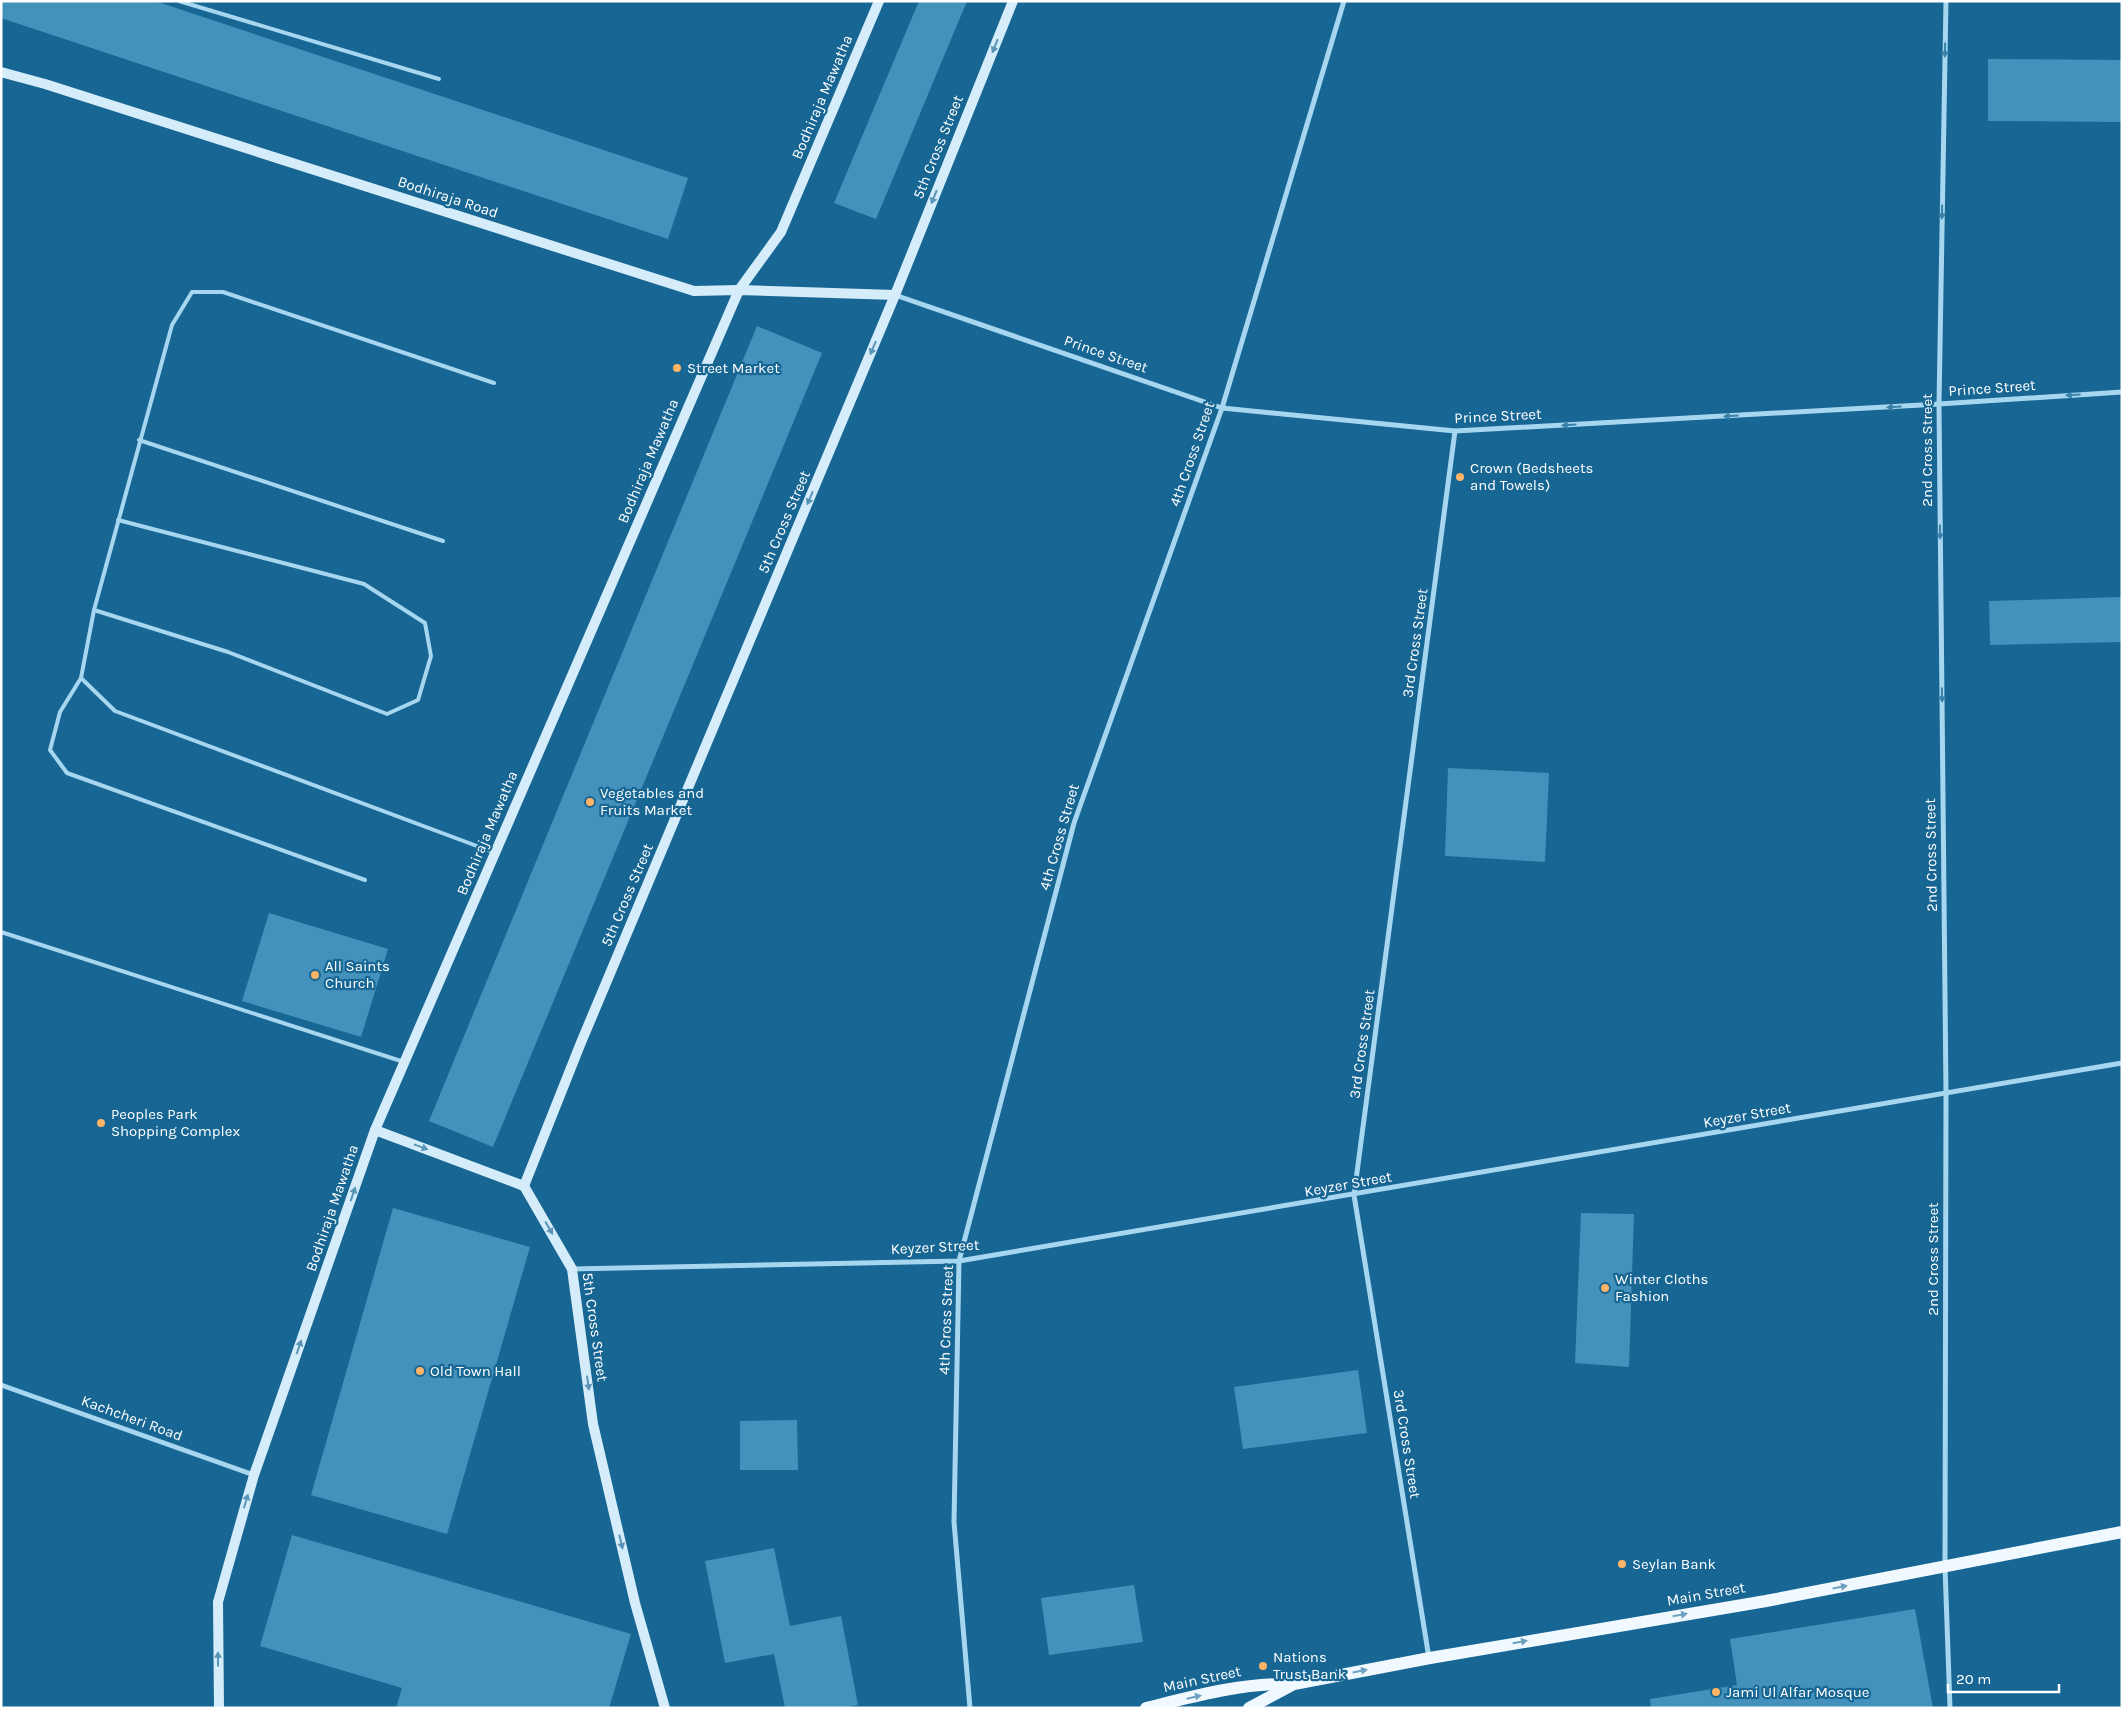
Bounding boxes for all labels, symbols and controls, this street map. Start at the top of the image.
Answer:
street label: Bodhiraja Mawatha [788,32,856,162]
one-way arrow [991,39,998,54]
one-way arrow [1941,42,1949,58]
street label: 5th Cross Street [909,92,967,201]
street label: Bodhiraja Road [395,172,501,222]
one-way arrow [930,190,938,204]
one-way arrow [1938,205,1946,221]
street label: Prince Street [1062,331,1151,377]
one-way arrow [868,341,876,355]
place label: Street Market [687,359,780,377]
marker: Street Market [671,362,683,374]
street label: Prince Street [1948,376,2037,400]
one-way arrow [2065,391,2081,399]
street label: 2nd Cross Street [1918,393,1936,507]
street label: Bodhiraja Mawatha [614,396,682,526]
street label: 4th Cross Street [1166,399,1219,509]
one-way arrow [1885,403,1901,411]
street label: Prince Street [1454,405,1542,427]
one-way arrow [1723,413,1739,421]
one-way arrow [1561,422,1577,430]
place label: Crown (Bedsheets and Towels) [1470,459,1593,494]
street label: 5th Cross Street [754,468,814,576]
marker: Crown (Bedsheets and Towels) [1454,471,1466,483]
one-way arrow [806,490,813,505]
one-way arrow [1937,525,1945,541]
street label: 3rd Cross Street [1398,587,1432,699]
one-way arrow [1938,687,1946,703]
street label: Bodhiraja Mawatha [453,768,521,898]
street label: 4th Cross Street [1035,781,1083,892]
place label: Vegetables and Fruits Market [600,784,704,819]
marker: Vegetables and Fruits Market [584,796,596,808]
street label: 2nd Cross Street [1921,798,1941,912]
street label: 5th Cross Street [597,841,657,949]
place label: All Saints Church [325,957,390,992]
marker: All Saints Church [309,969,321,981]
street label: 3rd Cross Street [1345,988,1379,1100]
street label: Keyzer Street [1702,1098,1793,1132]
place label: Peoples Park Shopping Complex [111,1105,240,1140]
marker: Peoples Park Shopping Complex [95,1117,107,1129]
street label: Bodhiraja Mawatha [302,1142,362,1274]
one-way arrow [414,1143,429,1151]
street label: Keyzer Street [1303,1167,1394,1201]
one-way arrow [350,1186,357,1201]
street label: 2nd Cross Street [1924,1202,1942,1316]
one-way arrow [544,1221,553,1234]
street label: Keyzer Street [890,1236,980,1258]
street label: 4th Cross Street [935,1264,957,1375]
place label: Winter Cloths Fashion [1615,1270,1708,1305]
street label: 5th Cross Street [578,1271,612,1383]
marker: Winter Cloths Fashion [1599,1282,1611,1294]
one-way arrow [295,1339,303,1354]
place label: Old Town Hall [430,1362,521,1380]
marker: Old Town Hall [414,1365,426,1377]
one-way arrow [584,1375,592,1391]
street label: 3rd Cross Street [1390,1388,1425,1500]
street label: Kachcheri Road [79,1391,185,1445]
one-way arrow [243,1493,251,1508]
one-way arrow [617,1534,625,1549]
place label: Seylan Bank [1632,1555,1716,1573]
marker: Seylan Bank [1616,1558,1628,1570]
street label: Main Street [1665,1578,1747,1610]
one-way arrow [1833,1582,1849,1590]
one-way arrow [1673,1611,1689,1619]
one-way arrow [1513,1638,1529,1646]
place label: Nations Trust Bank [1273,1648,1346,1683]
one-way arrow [214,1651,222,1667]
marker: Nations Trust Bank [1257,1660,1269,1672]
street label: Main Street [1161,1662,1243,1696]
scale bar [1948,1662,2059,1694]
one-way arrow [1353,1667,1369,1675]
text: 20 m [1956,1670,1991,1688]
place label: Jami Ul Alfar Mosque [1726,1683,1869,1701]
marker: Jami Ul Alfar Mosque [1710,1686,1722,1698]
one-way arrow [1186,1693,1201,1701]

